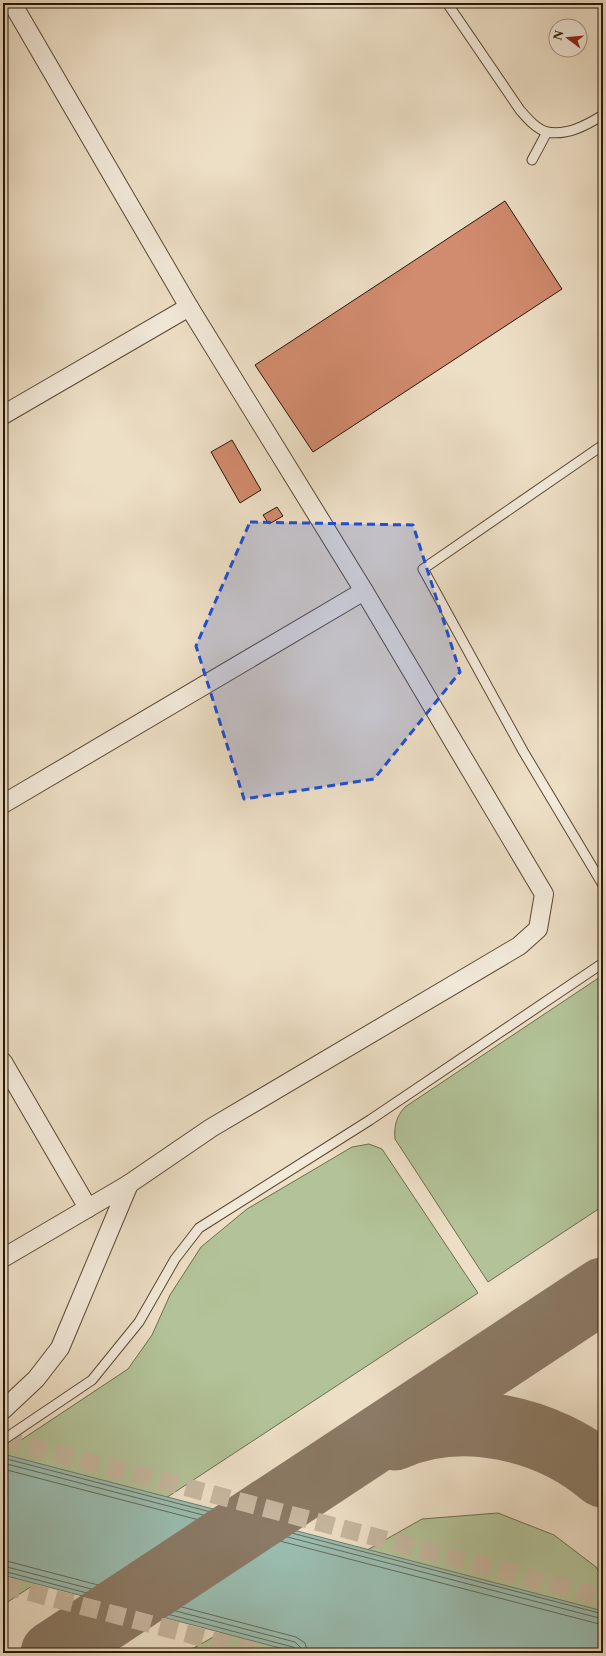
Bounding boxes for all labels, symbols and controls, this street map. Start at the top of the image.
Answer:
north arrow [548,18,588,58]
text: N [550,28,567,42]

